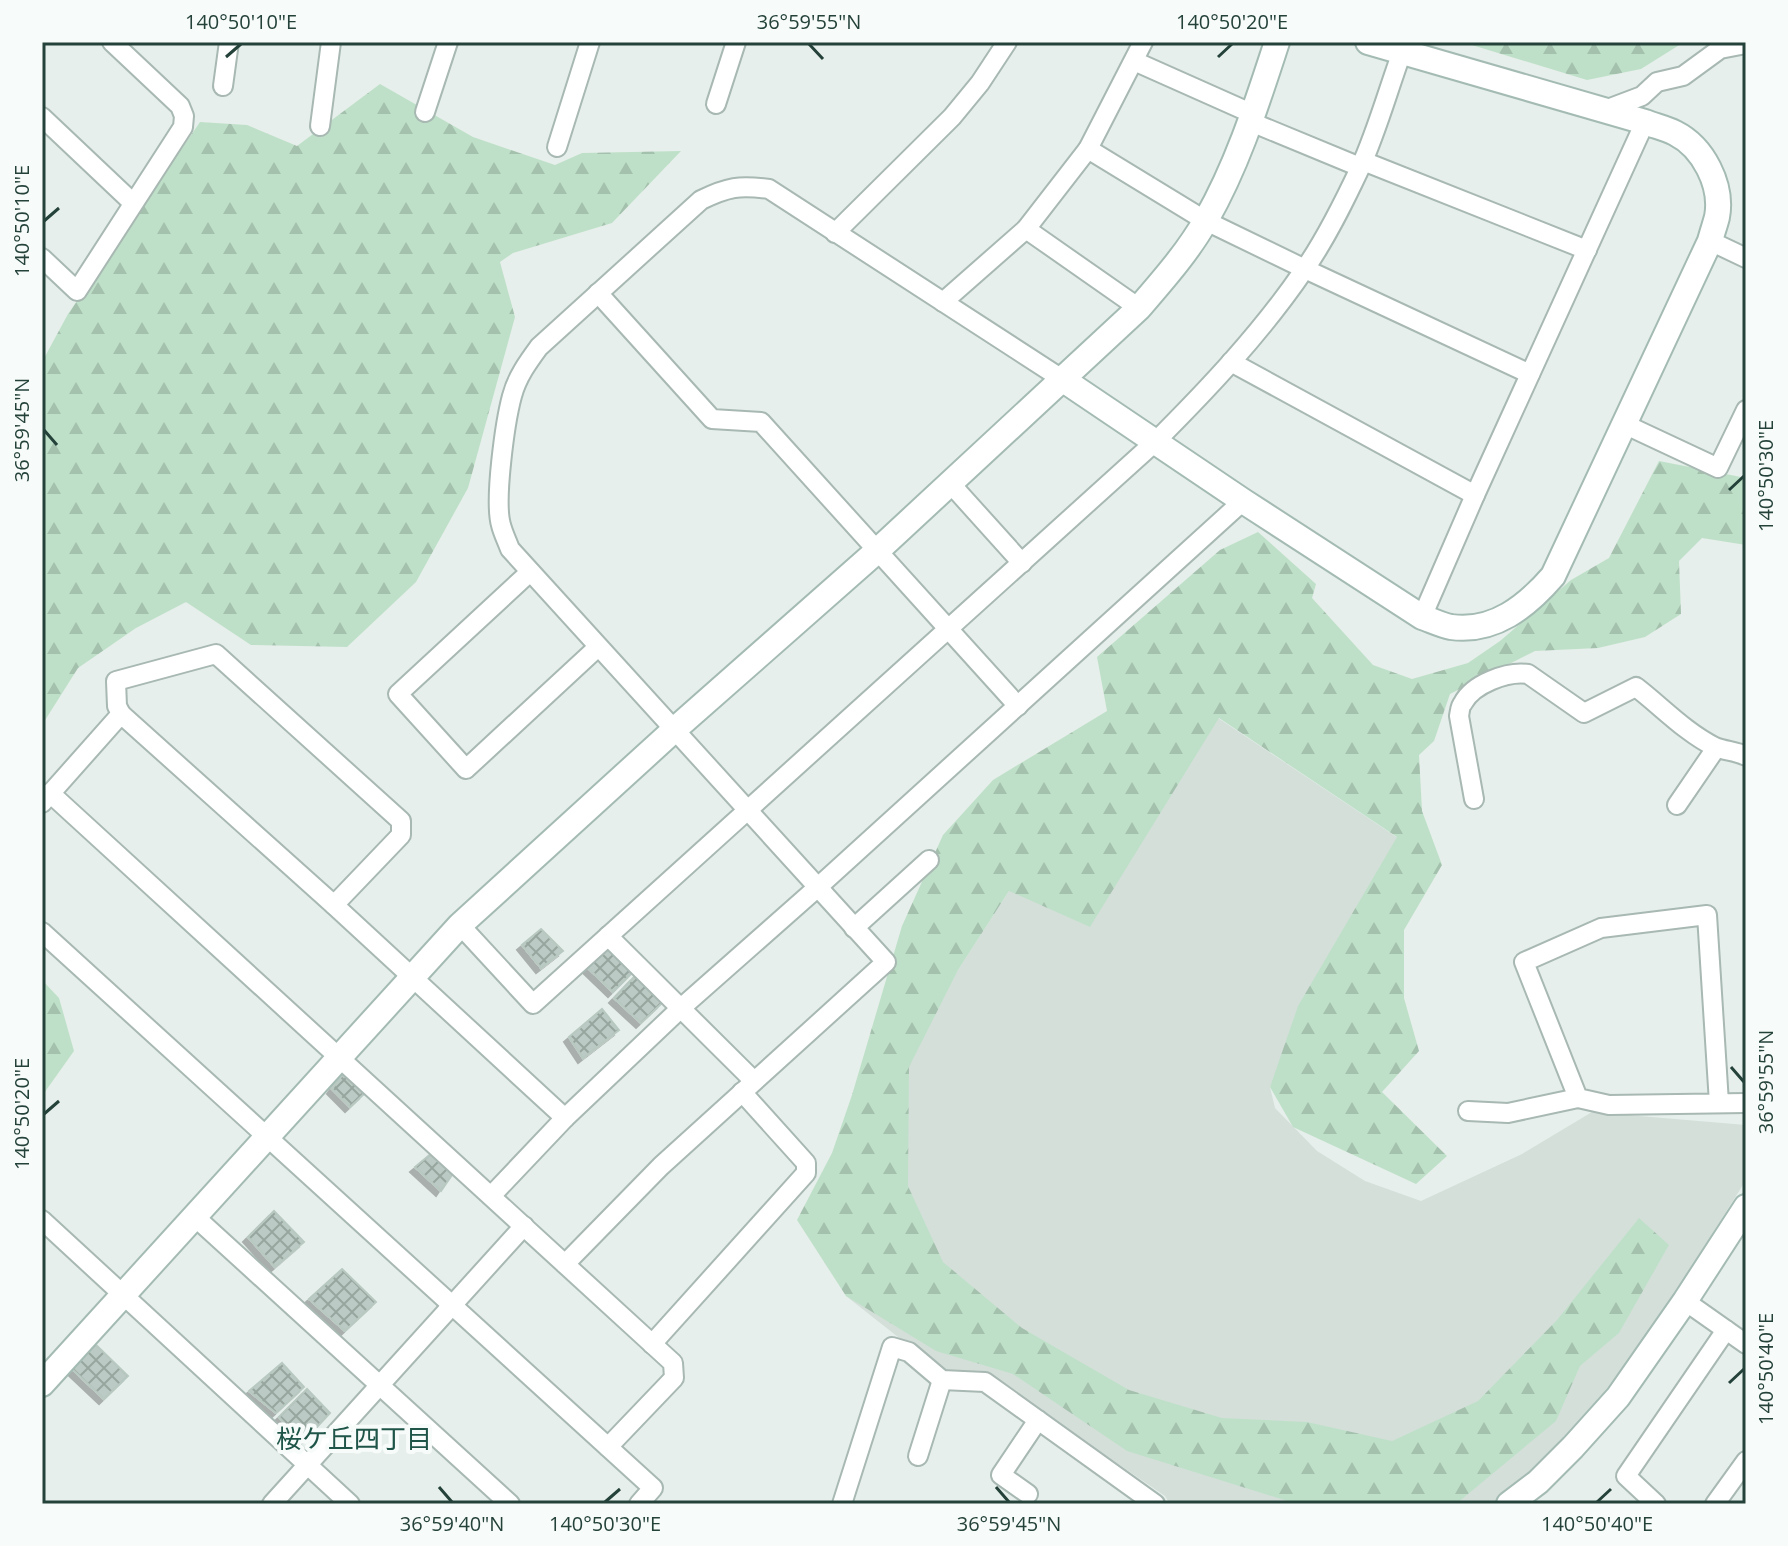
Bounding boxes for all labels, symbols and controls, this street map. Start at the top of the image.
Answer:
text: 140°50'10"E [185,8,297,35]
text: 36°59'55"N [757,8,861,35]
text: 140°50'20"E [1176,8,1288,35]
text: 140°50'10"E [8,165,35,277]
text: 36°59'45"N [8,378,35,482]
text: 140°50'30"E [1752,420,1779,532]
text: 36°59'55"N [1752,1030,1779,1134]
text: 140°50'20"E [8,1058,35,1170]
text: 140°50'40"E [1752,1313,1779,1425]
district label: 桜ケ丘四丁目 [276,1420,432,1456]
text: 36°59'40"N [400,1510,504,1537]
text: 140°50'30"E [549,1510,661,1537]
text: 36°59'45"N [957,1510,1061,1537]
text: 140°50'40"E [1541,1510,1653,1537]

